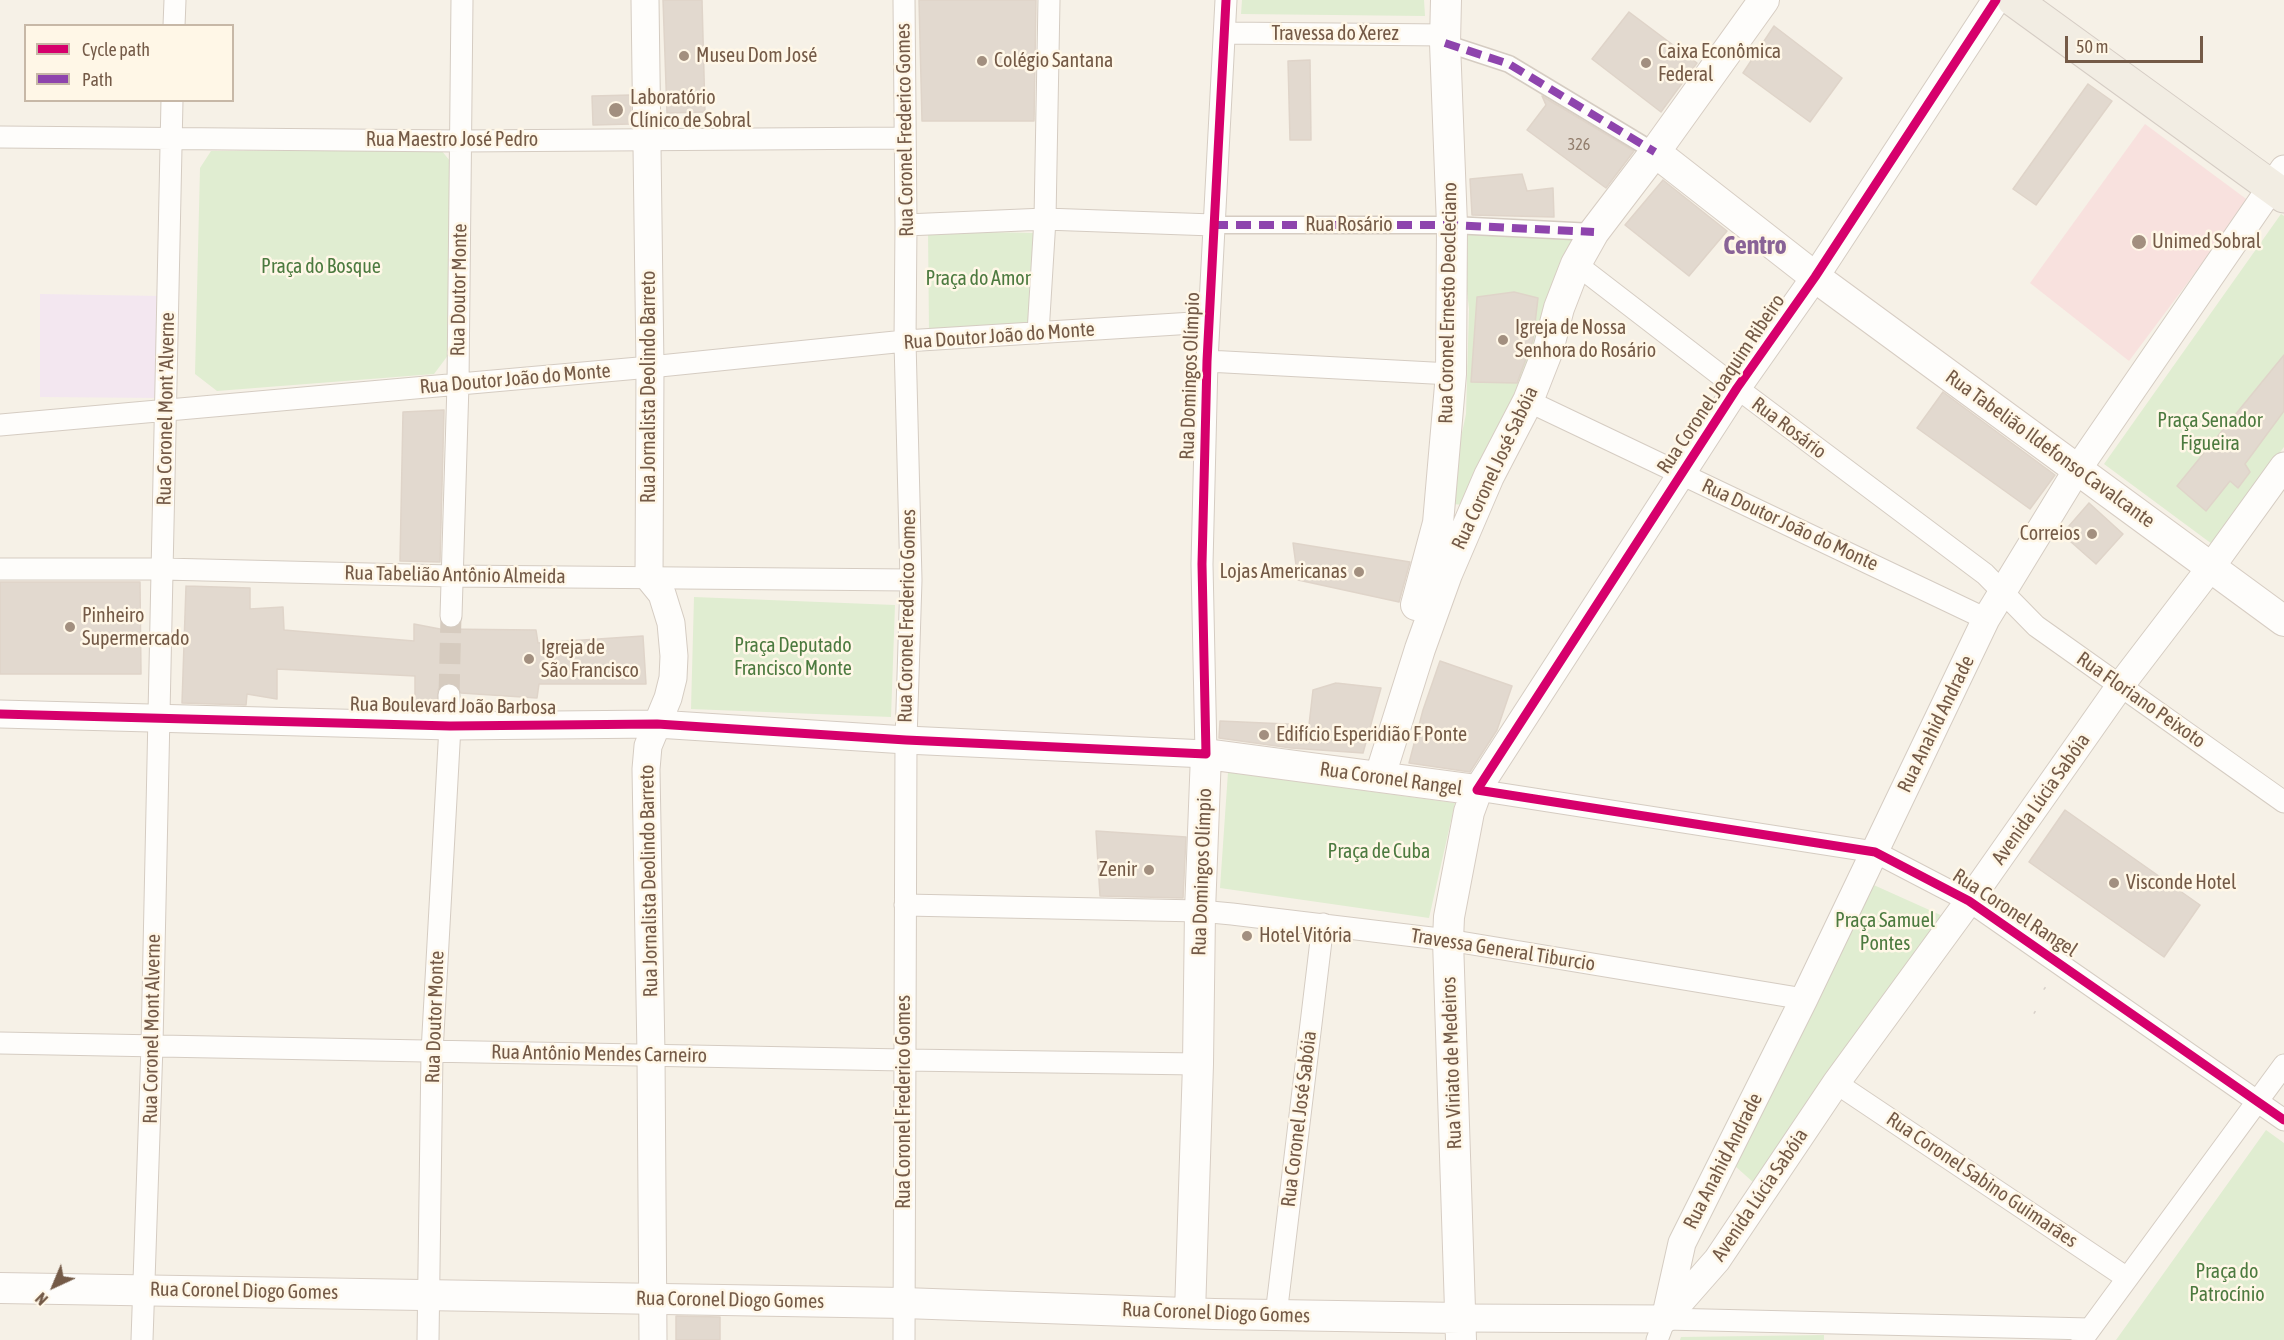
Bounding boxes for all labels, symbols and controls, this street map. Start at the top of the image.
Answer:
street label: Travessa do Xerez [1271,22,1399,46]
street label: Rua Coronel Frederico Gomes [891,23,919,237]
legend [24,24,234,102]
scale bar [2068,24,2206,62]
text: 50 m [2076,36,2108,57]
text: Cycle path [82,39,150,60]
place label: Caixa Econômica Federal [1658,40,1781,87]
place label: Museu Dom José [696,44,817,68]
marker: Museu Dom José [677,49,691,63]
place label: Colégio Santana [994,49,1113,73]
marker: Colégio Santana [975,54,989,68]
marker: Caixa Econômica Federal [1639,56,1653,70]
text: Path [82,69,113,90]
place label: Laboratório Clínico de Sobral [630,86,751,133]
marker: Laboratório Clínico de Sobral [607,101,625,119]
street label: Rua Maestro José Pedro [366,128,538,152]
house number: 326 [1568,135,1590,155]
street label: Rua Coronel Ernesto Deocleciano [1434,182,1462,424]
street label: Rua Rosário [1305,213,1393,237]
street label: Rua Doutor Monte [446,223,472,357]
district label: Centro [1723,230,1787,262]
place label: Unimed Sobral [2152,230,2261,254]
marker: Unimed Sobral [2130,233,2148,251]
park label: Praça do Bosque [261,255,381,279]
park label: Praça do Amor [925,267,1031,291]
street label: Rua Jornalista Deolindo Barreto [637,271,661,503]
street label: Rua Coronel Joaquim Ribeiro [1652,290,1790,478]
street label: Rua Domingos Olímpio [1175,292,1205,460]
street label: Rua Coronel Mont 'Alverne [152,312,180,506]
place label: Igreja de Nossa Senhora do Rosário [1515,316,1656,363]
street label: Rua Doutor João do Monte [903,317,1095,355]
marker: Igreja de Nossa Senhora do Rosário [1496,333,1510,347]
street label: Rua Doutor João do Monte [419,359,611,399]
street label: Rua Tabelião Ildefonso Cavalcante [1941,365,2159,533]
street label: Rua Coronel José Sabóia [1447,383,1543,553]
street label: Rua Rosário [1747,392,1831,464]
park label: Praça Senador Figueira [2157,409,2263,456]
street label: Rua Doutor João do Monte [1698,474,1882,576]
street label: Rua Coronel Frederico Gomes [893,509,921,723]
place label: Correios [2020,522,2080,546]
marker: Correios [2085,527,2099,541]
place label: Lojas Americanas [1220,560,1347,584]
street label: Rua Tabelião Antônio Almeida [344,561,566,589]
marker: Lojas Americanas [1352,565,1366,579]
place label: Pinheiro Supermercado [82,604,189,651]
marker: Pinheiro Supermercado [63,620,77,634]
park label: Praça Deputado Francisco Monte [734,634,852,681]
place label: Igreja de São Francisco [541,636,639,683]
street label: Rua Floriano Peixoto [2072,647,2210,753]
marker: Igreja de São Francisco [522,652,536,666]
street label: Rua Anahid Andrade [1892,652,1980,796]
street label: Rua Boulevard João Barbosa [349,692,557,720]
place label: Edifício Esperidião F Ponte [1276,723,1467,747]
marker: Edifício Esperidião F Ponte [1257,728,1271,742]
street label: Avenida Lúcia Sabóia [1987,729,2095,869]
street label: Rua Coronel Rangel [1318,757,1464,801]
street label: Rua Jornalista Deolindo Barreto [635,765,663,997]
street label: Rua Domingos Olímpio [1187,788,1217,956]
park label: Praça de Cuba [1328,840,1430,864]
place label: Zenir [1099,858,1137,882]
marker: Zenir [1142,863,1156,877]
street label: Rua Coronel Rangel [1948,864,2082,962]
place label: Visconde Hotel [2126,871,2236,895]
marker: Visconde Hotel [2107,876,2121,890]
park label: Praça Samuel Pontes [1835,909,1935,956]
place label: Hotel Vitória [1259,924,1352,948]
street label: Travessa General Tiburcio [1409,924,1597,976]
marker: Hotel Vitória [1240,929,1254,943]
street label: Rua Coronel Mont Alverne [138,934,166,1124]
street label: Rua Doutor Monte [421,950,449,1084]
street label: Rua Viriato de Medeiros [1437,976,1467,1150]
street label: Rua Coronel Frederico Gomes [892,995,916,1209]
street label: Rua Coronel José Sabóia [1276,1030,1322,1208]
street label: Rua Antônio Mendes Carneiro [491,1040,707,1068]
street label: Rua Anahid Andrade [1678,1089,1768,1233]
street label: Rua Coronel Sabino Guimarães [1882,1107,2082,1253]
street label: Avenida Lúcia Sabóia [1707,1124,1813,1266]
north arrow [24,1256,84,1316]
park label: Praça do Patrocínio [2189,1260,2265,1307]
street label: Rua Coronel Diogo Gomes [150,1277,338,1305]
street label: Rua Coronel Diogo Gomes [636,1286,824,1314]
text: N [32,1289,51,1309]
street label: Rua Coronel Diogo Gomes [1121,1298,1311,1328]

